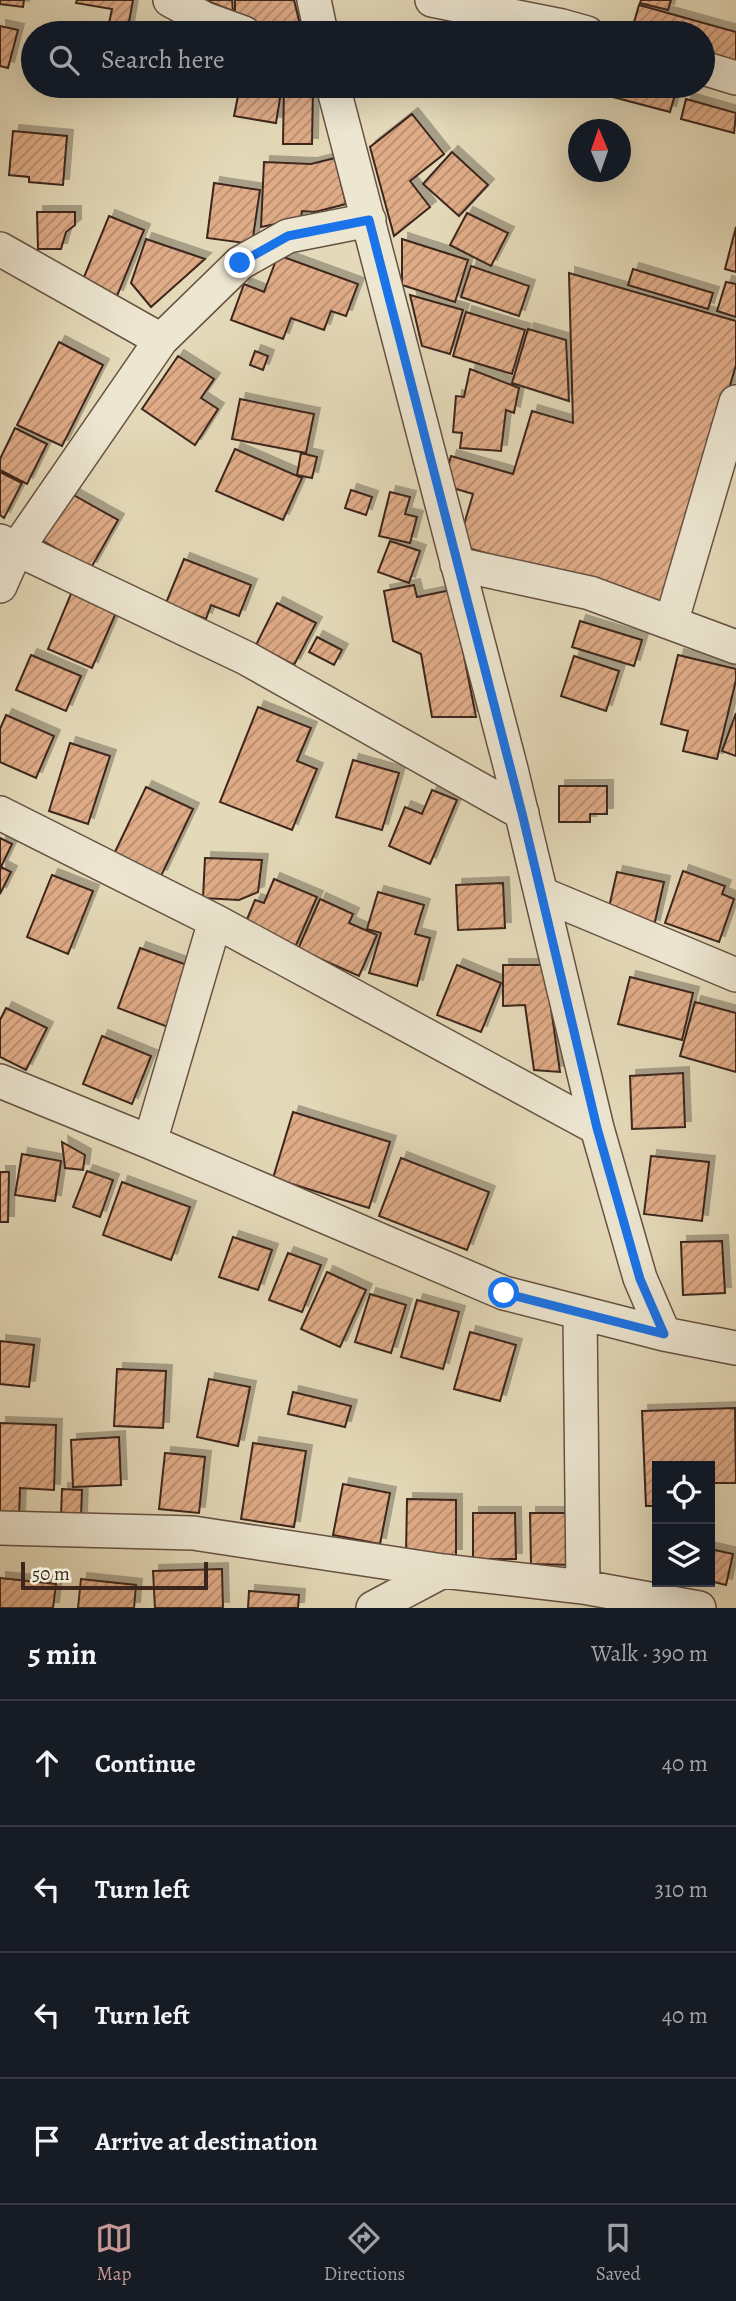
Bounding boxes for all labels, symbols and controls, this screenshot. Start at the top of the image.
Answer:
search box [21,21,715,98]
icon: search [45,41,83,79]
text: Search here [101,42,225,77]
north arrow [568,119,631,182]
route end [224,247,255,278]
route start [488,1277,519,1308]
map controls [652,1461,715,1587]
button: locate [652,1461,715,1524]
button: layers [652,1524,715,1587]
scale bar [21,1559,208,1591]
text: 50 m [32,1561,70,1587]
text: 5 min [28,1634,97,1674]
text: Walk · 390 m [591,1638,708,1669]
icon: ahead [28,1744,66,1782]
text: Continue [95,1746,196,1781]
text: 40 m [662,1748,708,1779]
icon: left [28,1870,66,1908]
text: Turn left [95,1872,190,1907]
text: 310 m [655,1874,708,1905]
icon: left [28,1996,66,2034]
text: Turn left [95,1998,190,2033]
text: 40 m [662,2000,708,2031]
icon: arrive [28,2122,66,2160]
text: Arrive at destination [95,2124,318,2159]
tab: Map [95,2219,133,2287]
tab: Directions [324,2219,405,2287]
tab: Saved [596,2219,641,2287]

